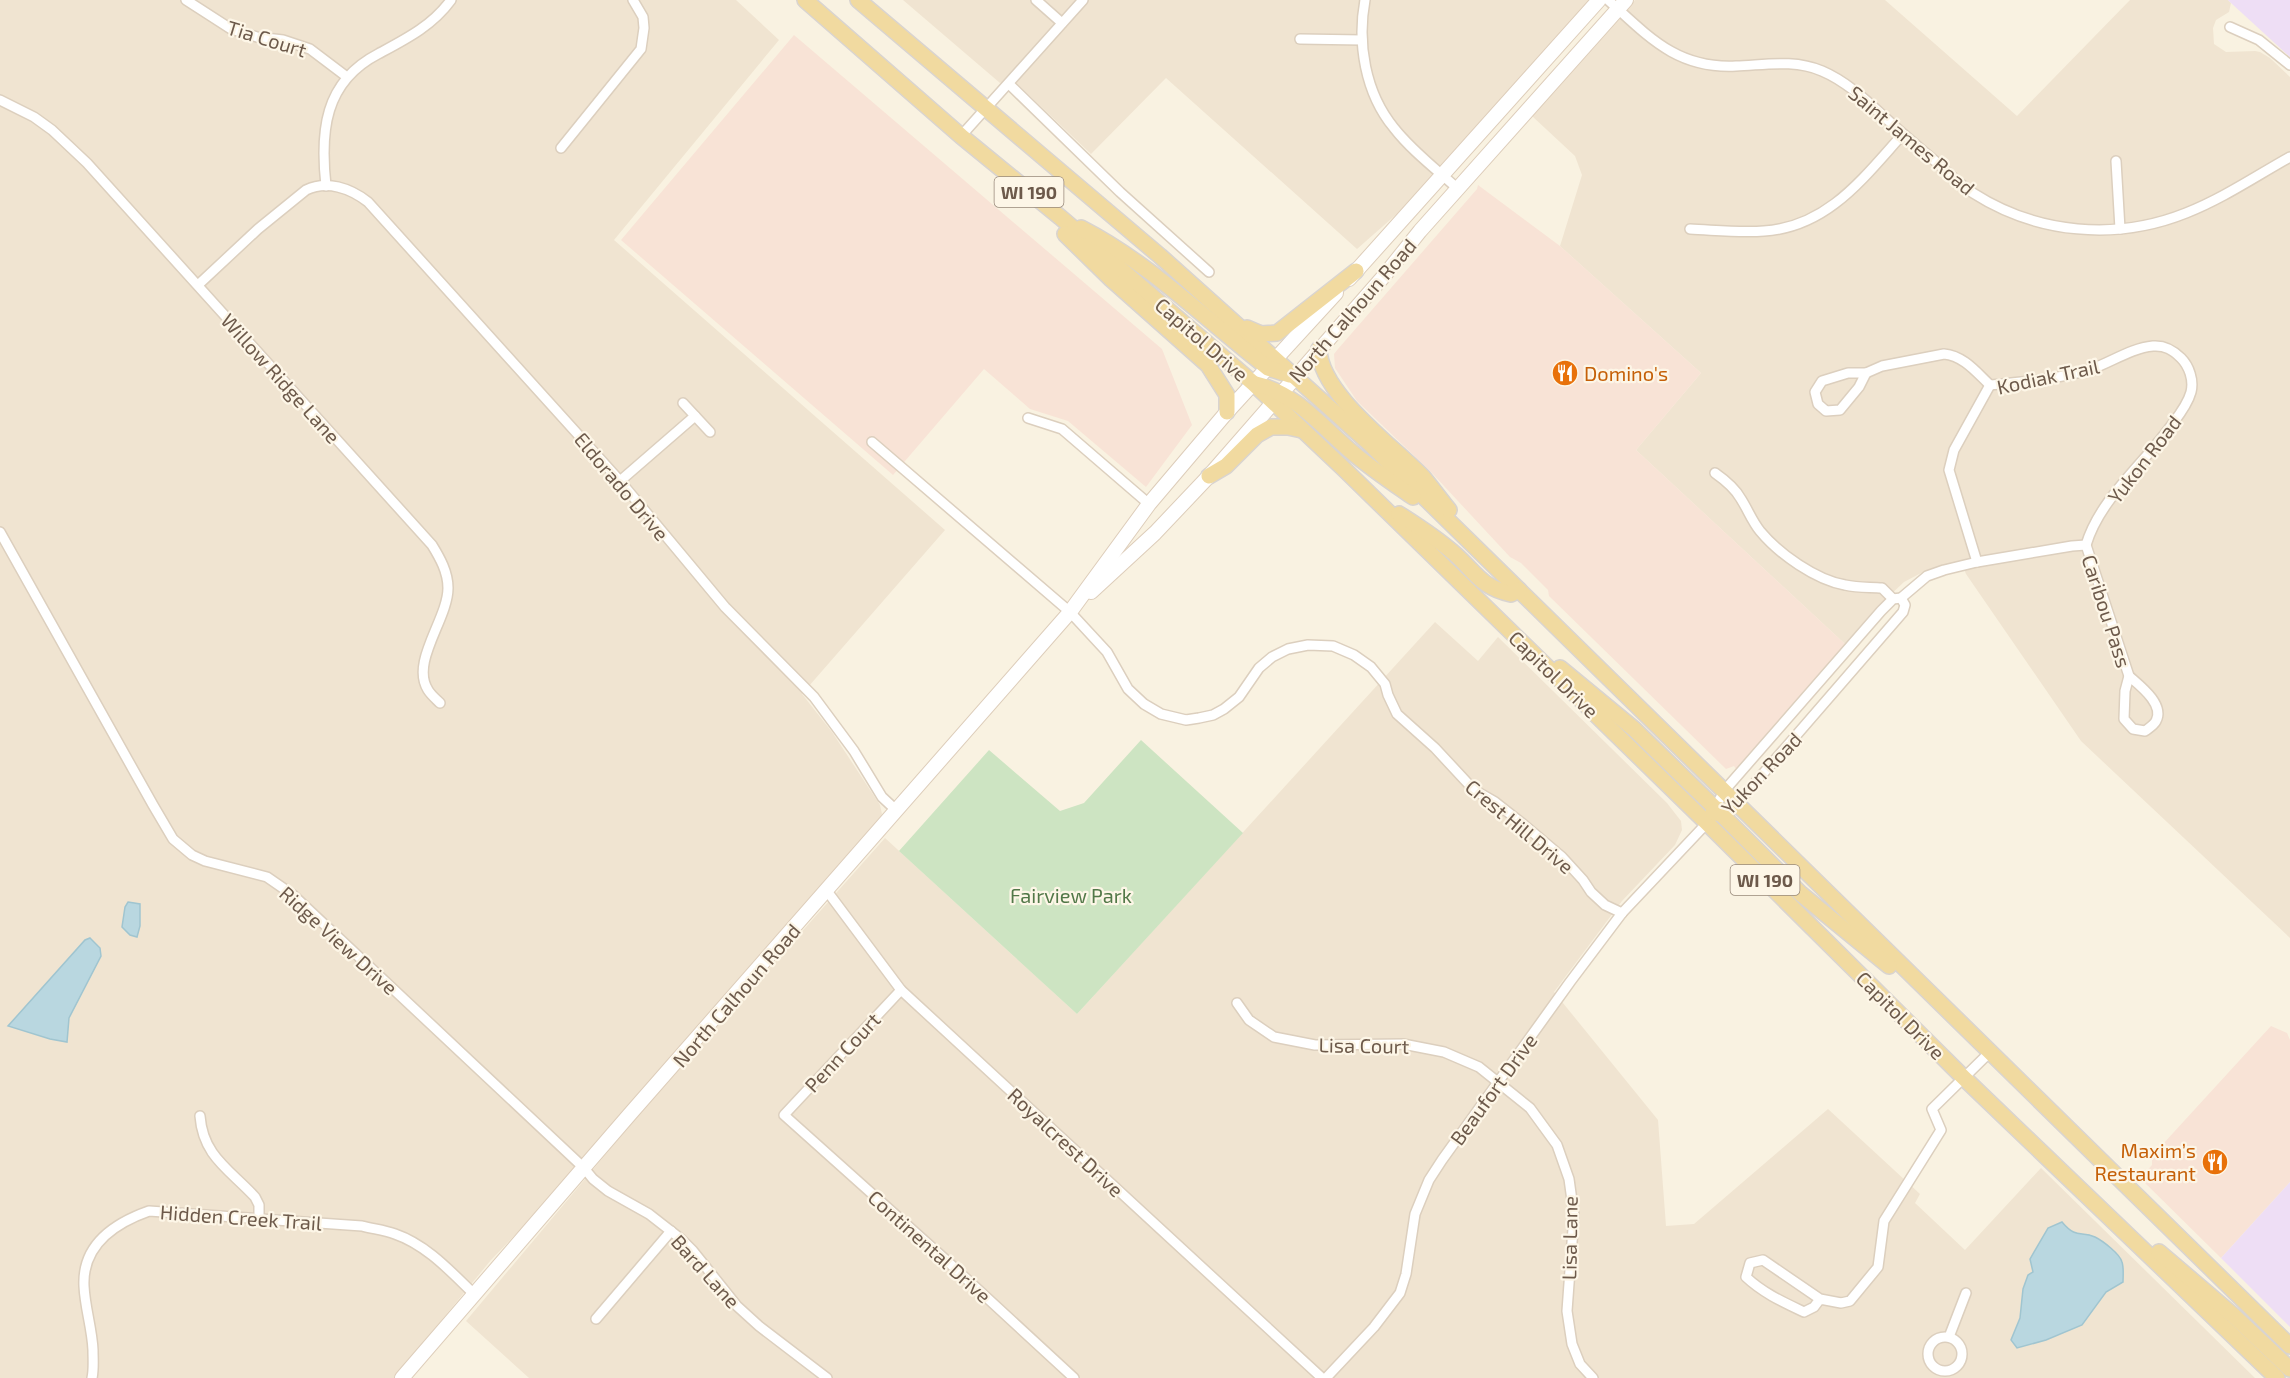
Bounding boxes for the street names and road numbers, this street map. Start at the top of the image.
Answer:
street label: Tia Court [224,15,310,62]
street label: Saint James Road [1844,80,1980,200]
road number: WI 190 [994,177,1064,207]
street label: North Calhoun Road [1283,233,1421,387]
street label: Capitol Drive [1151,292,1253,386]
street label: Willow Ridge Lane [216,308,346,448]
street label: Kodiak Trail [1995,353,2101,399]
street label: Yukon Road [2102,410,2186,508]
street label: Eldorado Drive [570,427,674,545]
street label: Caribou Pass [2078,552,2136,670]
street label: Capitol Drive [1504,625,1604,723]
street label: Yukon Road [1716,727,1806,819]
street label: Crest Hill Drive [1461,774,1579,878]
road number: WI 190 [1730,865,1800,895]
street label: Ridge View Drive [275,881,403,999]
street label: North Calhoun Road [667,918,805,1072]
street label: Capitol Drive [1852,966,1950,1064]
street label: Penn Court [799,1007,885,1097]
street label: Beaufort Drive [1445,1029,1541,1149]
street label: Lisa Court [1318,1032,1410,1058]
street label: Royalcrest Drive [1003,1082,1129,1202]
street label: Continental Drive [864,1185,996,1307]
street label: Lisa Lane [1556,1196,1582,1280]
street label: Hidden Creek Trail [159,1199,323,1235]
street label: Bard Lane [667,1229,745,1313]

